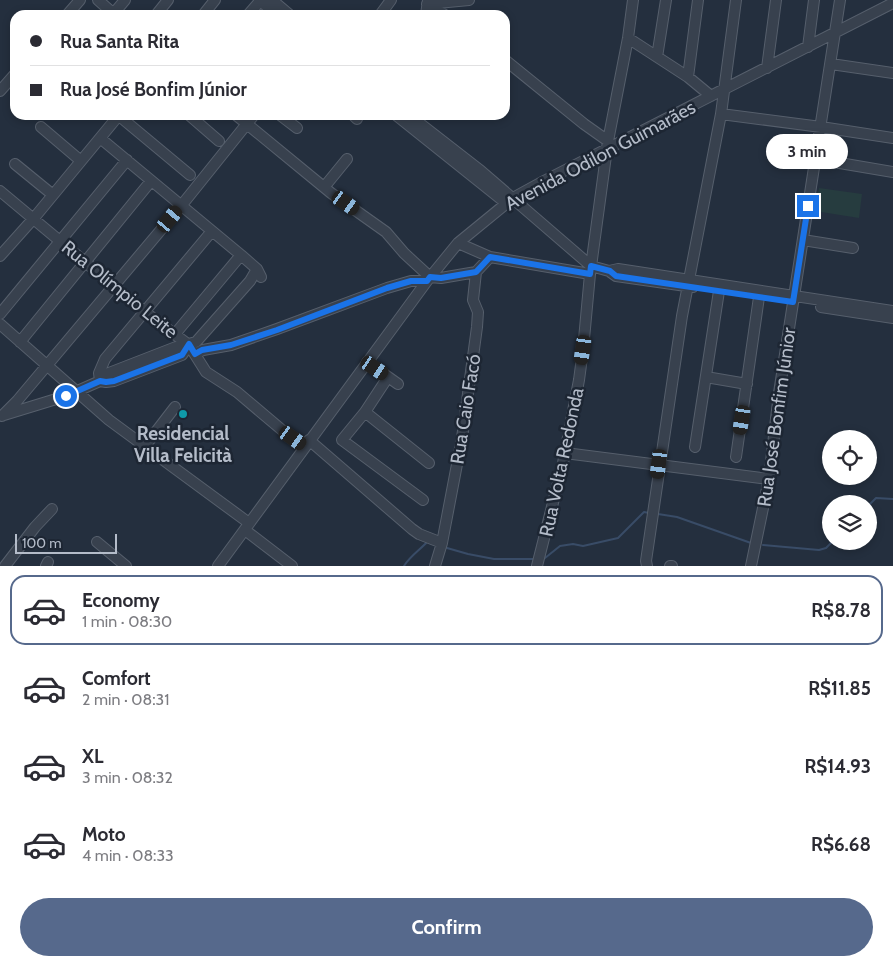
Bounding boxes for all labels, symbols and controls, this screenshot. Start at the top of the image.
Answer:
text: Rua Santa Rita [60,30,179,53]
text: Rua José Bonfim Júnior [60,78,247,101]
street label: Avenida Odilon Guimarães [501,95,699,215]
callout: 3 min [767,134,849,168]
text: 3 min [788,142,826,161]
car [329,188,362,218]
route end [797,195,819,217]
car [154,203,185,235]
street label: Rua Olímpio Leite [57,236,183,343]
street label: Rua José Bonfim Júnior [753,326,800,508]
car [573,334,592,366]
street label: Rua Caio Facó [445,352,486,466]
car [358,353,391,383]
route start [55,385,77,407]
street label: Rua Volta Redonda [534,385,589,539]
car [732,404,751,436]
marker: Residencial Villa Felicità [177,408,189,420]
place label: Residencial Villa Felicità [134,422,232,467]
car [276,423,309,453]
map controls [822,430,877,550]
button: locate [822,430,877,485]
car [649,448,668,480]
button: layers [822,495,877,550]
scale bar [15,531,118,554]
text: 100 m [22,534,62,552]
icon: car [22,588,67,633]
text: Economy [82,589,160,612]
text: R$8.78 [811,599,871,622]
text: 1 min · 08:30 [82,612,172,631]
icon: car [22,666,67,711]
text: Comfort [82,667,151,690]
text: R$11.85 [808,677,871,700]
text: 2 min · 08:31 [82,690,169,709]
icon: car [22,744,67,789]
text: XL [82,745,103,768]
text: R$14.93 [804,755,871,778]
text: 3 min · 08:32 [82,768,173,787]
icon: car [22,822,67,867]
text: Moto [82,823,126,846]
text: R$6.68 [811,833,871,856]
text: 4 min · 08:33 [82,846,174,865]
button: Confirm [20,898,873,956]

